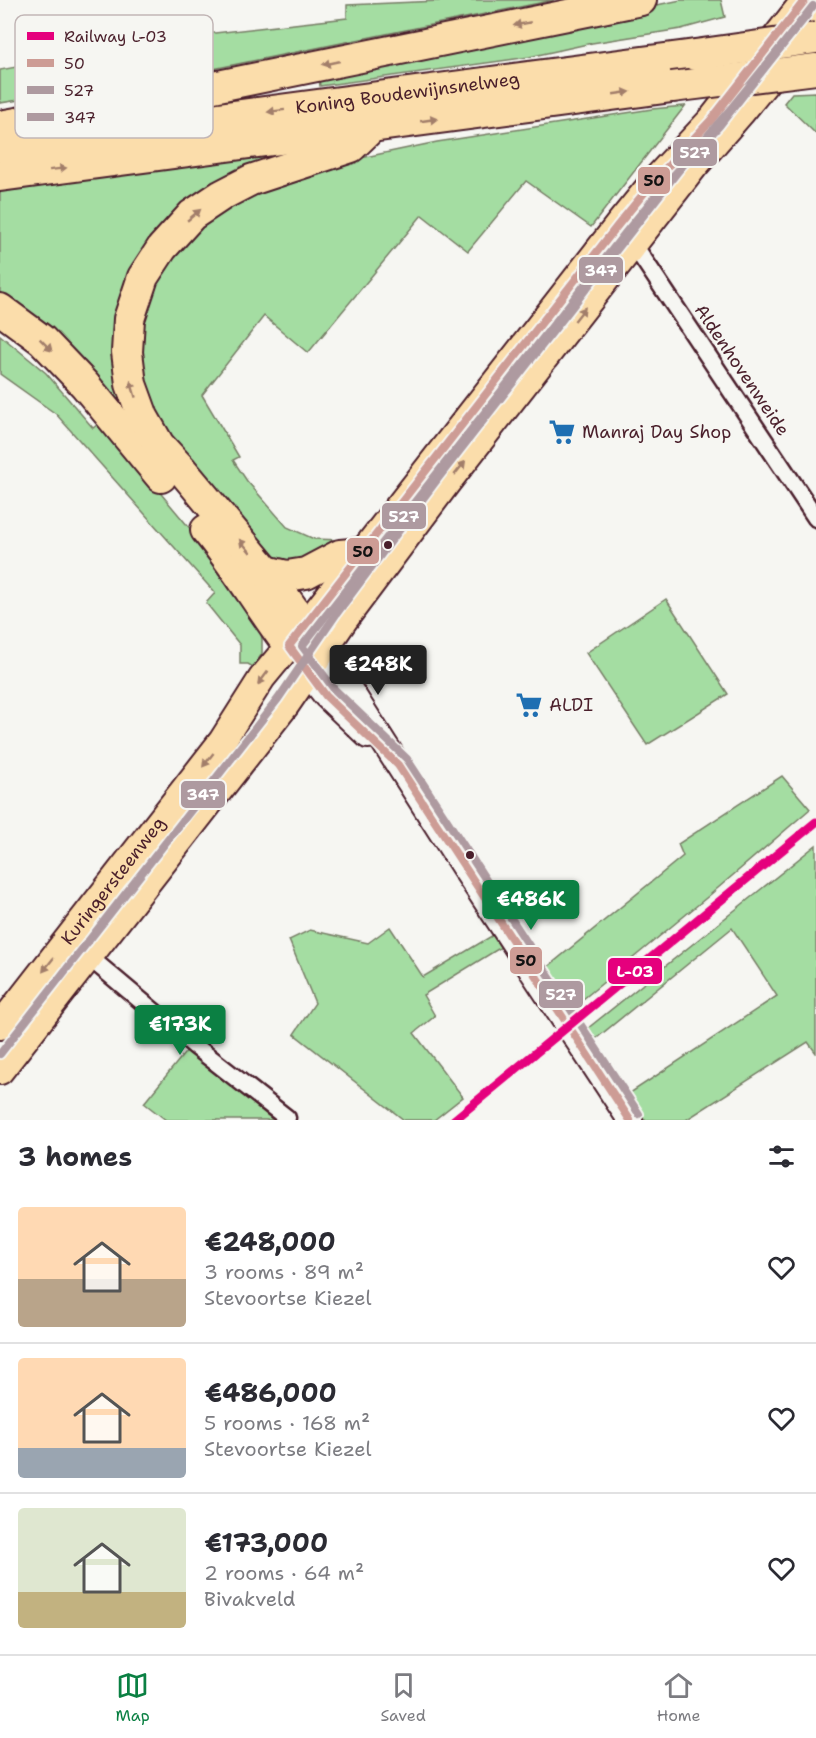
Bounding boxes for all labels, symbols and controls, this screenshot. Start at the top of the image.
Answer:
legend [15,15,213,138]
one-way arrow [512,20,531,29]
text: Railway L-03 [64,26,167,47]
text: 50 [64,53,85,74]
one-way arrow [321,59,340,68]
street label: Koning Boudewijnsnelweg [294,66,521,120]
text: 527 [64,80,94,101]
one-way arrow [612,89,631,98]
one-way arrow [266,106,285,116]
text: 347 [64,107,96,128]
one-way arrow [419,115,438,124]
line badge: 527 [672,138,718,167]
text: 527 [679,142,711,163]
one-way arrow [49,164,68,173]
line badge: 50 [637,166,671,195]
text: 50 [643,170,665,191]
one-way arrow [186,209,202,222]
line badge: 347 [578,256,624,284]
text: 347 [585,260,617,281]
street label: Aldenhovenweide [689,299,795,441]
one-way arrow [573,307,585,322]
one-way arrow [39,337,53,351]
one-way arrow [128,380,137,398]
supermarket icon: Manraj Day Shop [547,417,577,447]
place label: Manraj Day Shop [582,420,731,444]
one-way arrow [453,460,466,476]
line badge: 527 [381,502,427,530]
text: 527 [388,506,420,527]
line badge: 50 [346,537,380,565]
one-way arrow [239,539,252,554]
unlabelled marker [382,539,394,551]
text: 50 [352,541,374,562]
pin: €248K [336,645,420,696]
text: €248K [344,651,412,677]
one-way arrow [258,670,270,685]
supermarket icon: ALDI [514,690,544,720]
place label: ALDI [549,693,593,717]
one-way arrow [202,752,214,768]
line badge: 347 [180,780,226,809]
text: 347 [187,784,219,805]
street label: Kuringersteenweg [56,812,171,950]
unlabelled marker [464,849,476,861]
pin: €486K [489,880,573,931]
text: €486K [496,886,566,912]
line badge: 50 [509,946,543,975]
text: 50 [515,950,537,971]
one-way arrow [41,957,54,973]
line badge: L-03 [607,957,663,985]
text: L-03 [616,961,654,982]
line badge: 527 [538,980,584,1009]
text: 527 [545,984,577,1005]
pin: €173K [138,1005,222,1056]
text: €173K [149,1011,211,1037]
text: 3 homes [18,1139,132,1174]
icon: filters [765,1140,798,1173]
text: €248,000 [204,1224,336,1259]
icon: home [66,1231,138,1303]
icon: heart [765,1251,798,1284]
text: 3 rooms · 89 m² [204,1259,364,1285]
text: Stevoortse Kiezel [204,1285,372,1311]
text: €486,000 [204,1375,337,1410]
icon: home [66,1382,138,1454]
icon: heart [765,1402,798,1435]
text: 5 rooms · 168 m² [204,1410,370,1436]
text: Stevoortse Kiezel [204,1436,372,1462]
text: €173,000 [204,1525,328,1560]
icon: home [66,1532,138,1604]
icon: heart [765,1552,798,1585]
text: 2 rooms · 64 m² [204,1560,364,1586]
text: Bivakveld [204,1586,295,1612]
tab: Map [115,1669,150,1726]
tab: Saved [380,1669,426,1726]
tab: Home [657,1669,701,1726]

